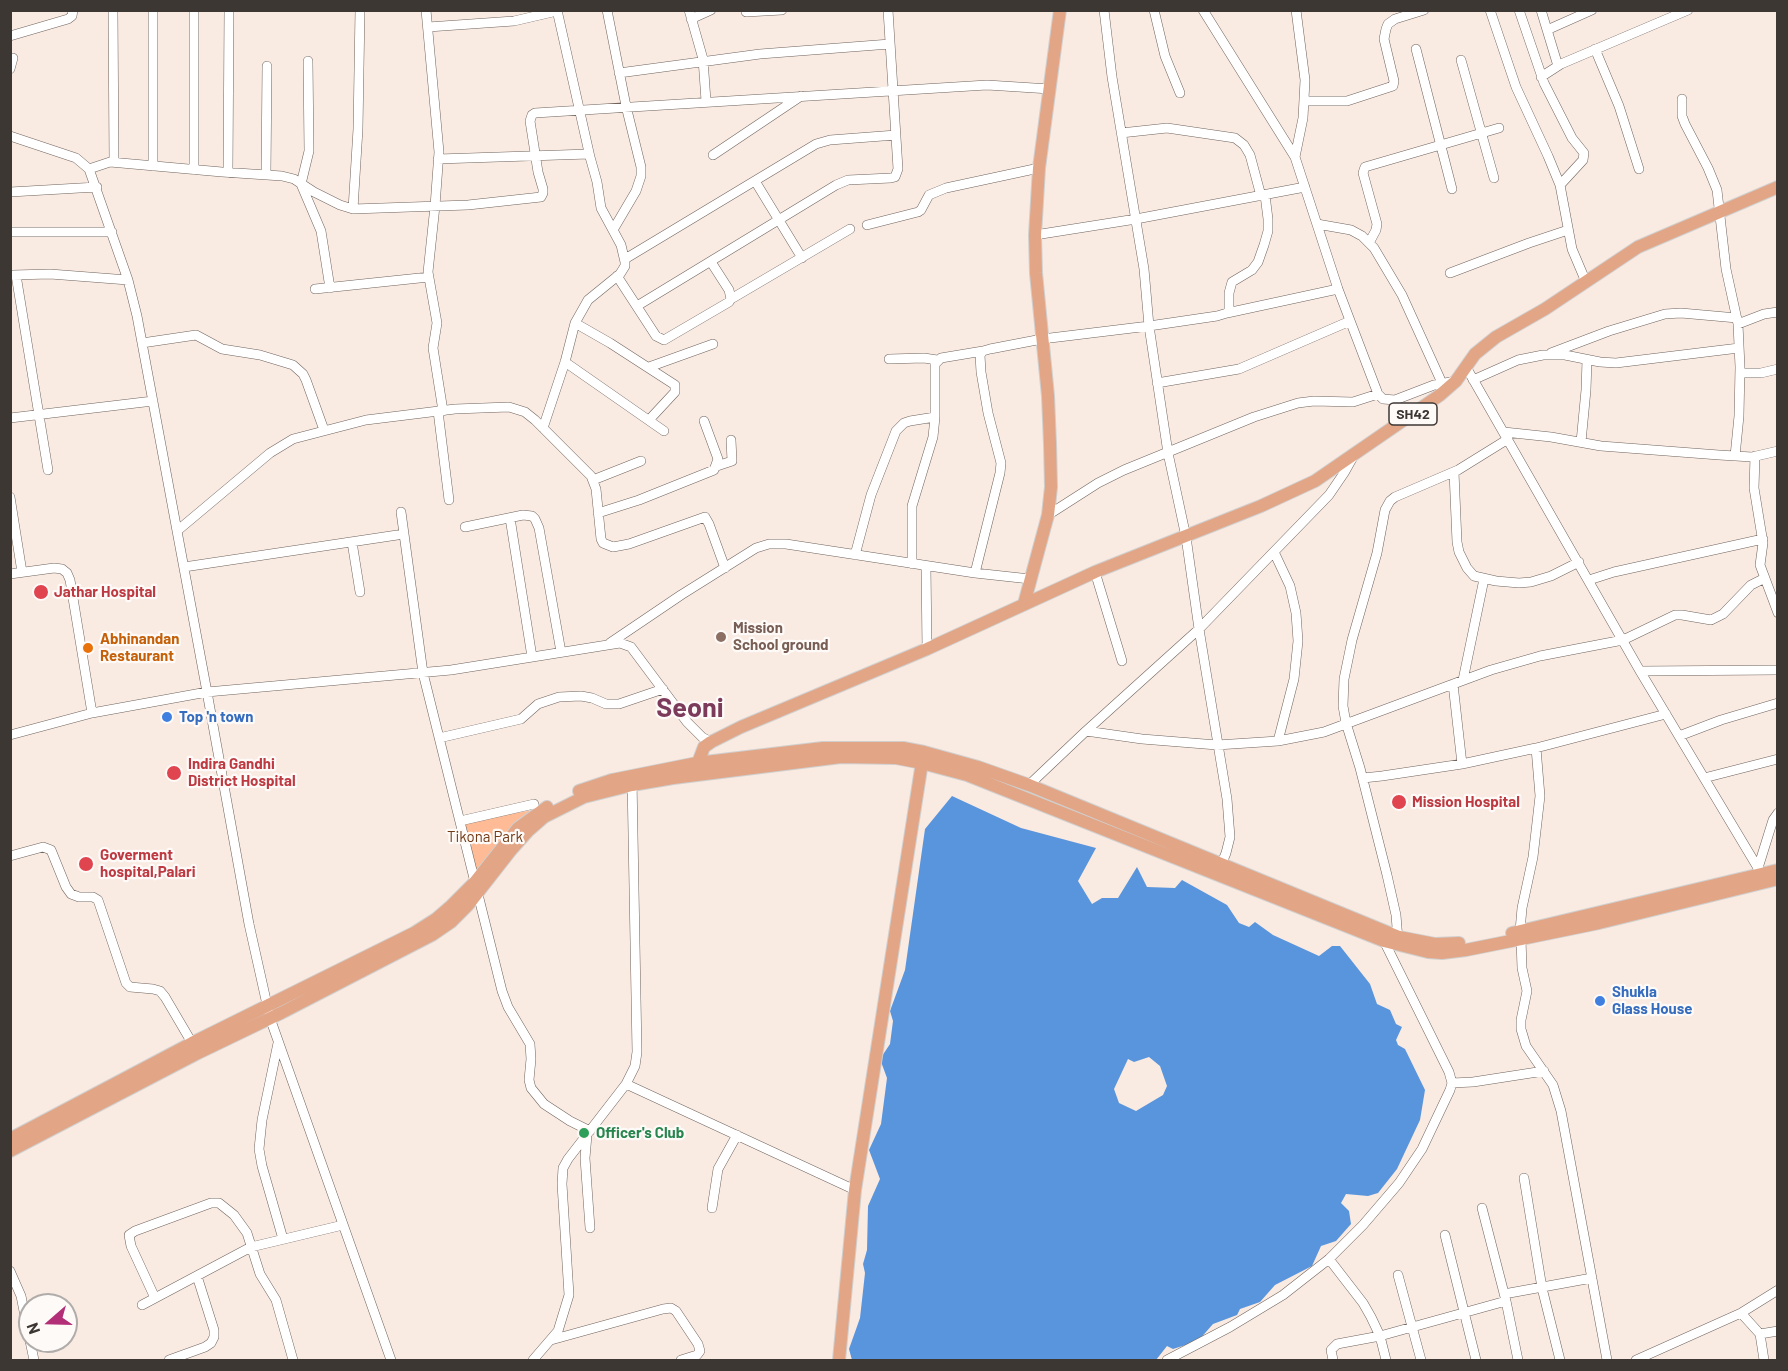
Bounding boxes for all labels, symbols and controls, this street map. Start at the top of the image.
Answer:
road number: SH42 [1389,403,1437,425]
marker: Jathar Hospital [32,583,50,601]
place label: Jathar Hospital [54,583,156,601]
place label: Mission School ground [733,619,829,654]
place label: Abhinandan Restaurant [100,630,179,665]
marker: Mission School ground [714,630,728,644]
marker: Abhinandan Restaurant [81,641,95,655]
district label: Seoni [656,692,724,724]
place label: Top 'n town [179,708,253,726]
marker: Top 'n town [160,710,174,724]
place label: Indira Gandhi District Hospital [188,755,296,790]
marker: Indira Gandhi District Hospital [165,764,183,782]
marker: Mission Hospital [1390,793,1408,811]
place label: Mission Hospital [1412,793,1520,811]
park label: Tikona Park [447,828,523,846]
place label: Goverment hospital,Palari [100,846,196,881]
marker: Goverment hospital,Palari [77,855,95,873]
place label: Shukla Glass House [1612,983,1692,1018]
marker: Shukla Glass House [1593,994,1607,1008]
place label: Officer's Club [596,1124,684,1142]
marker: Officer's Club [577,1126,591,1140]
north arrow [18,1293,78,1353]
text: N [22,1320,43,1337]

